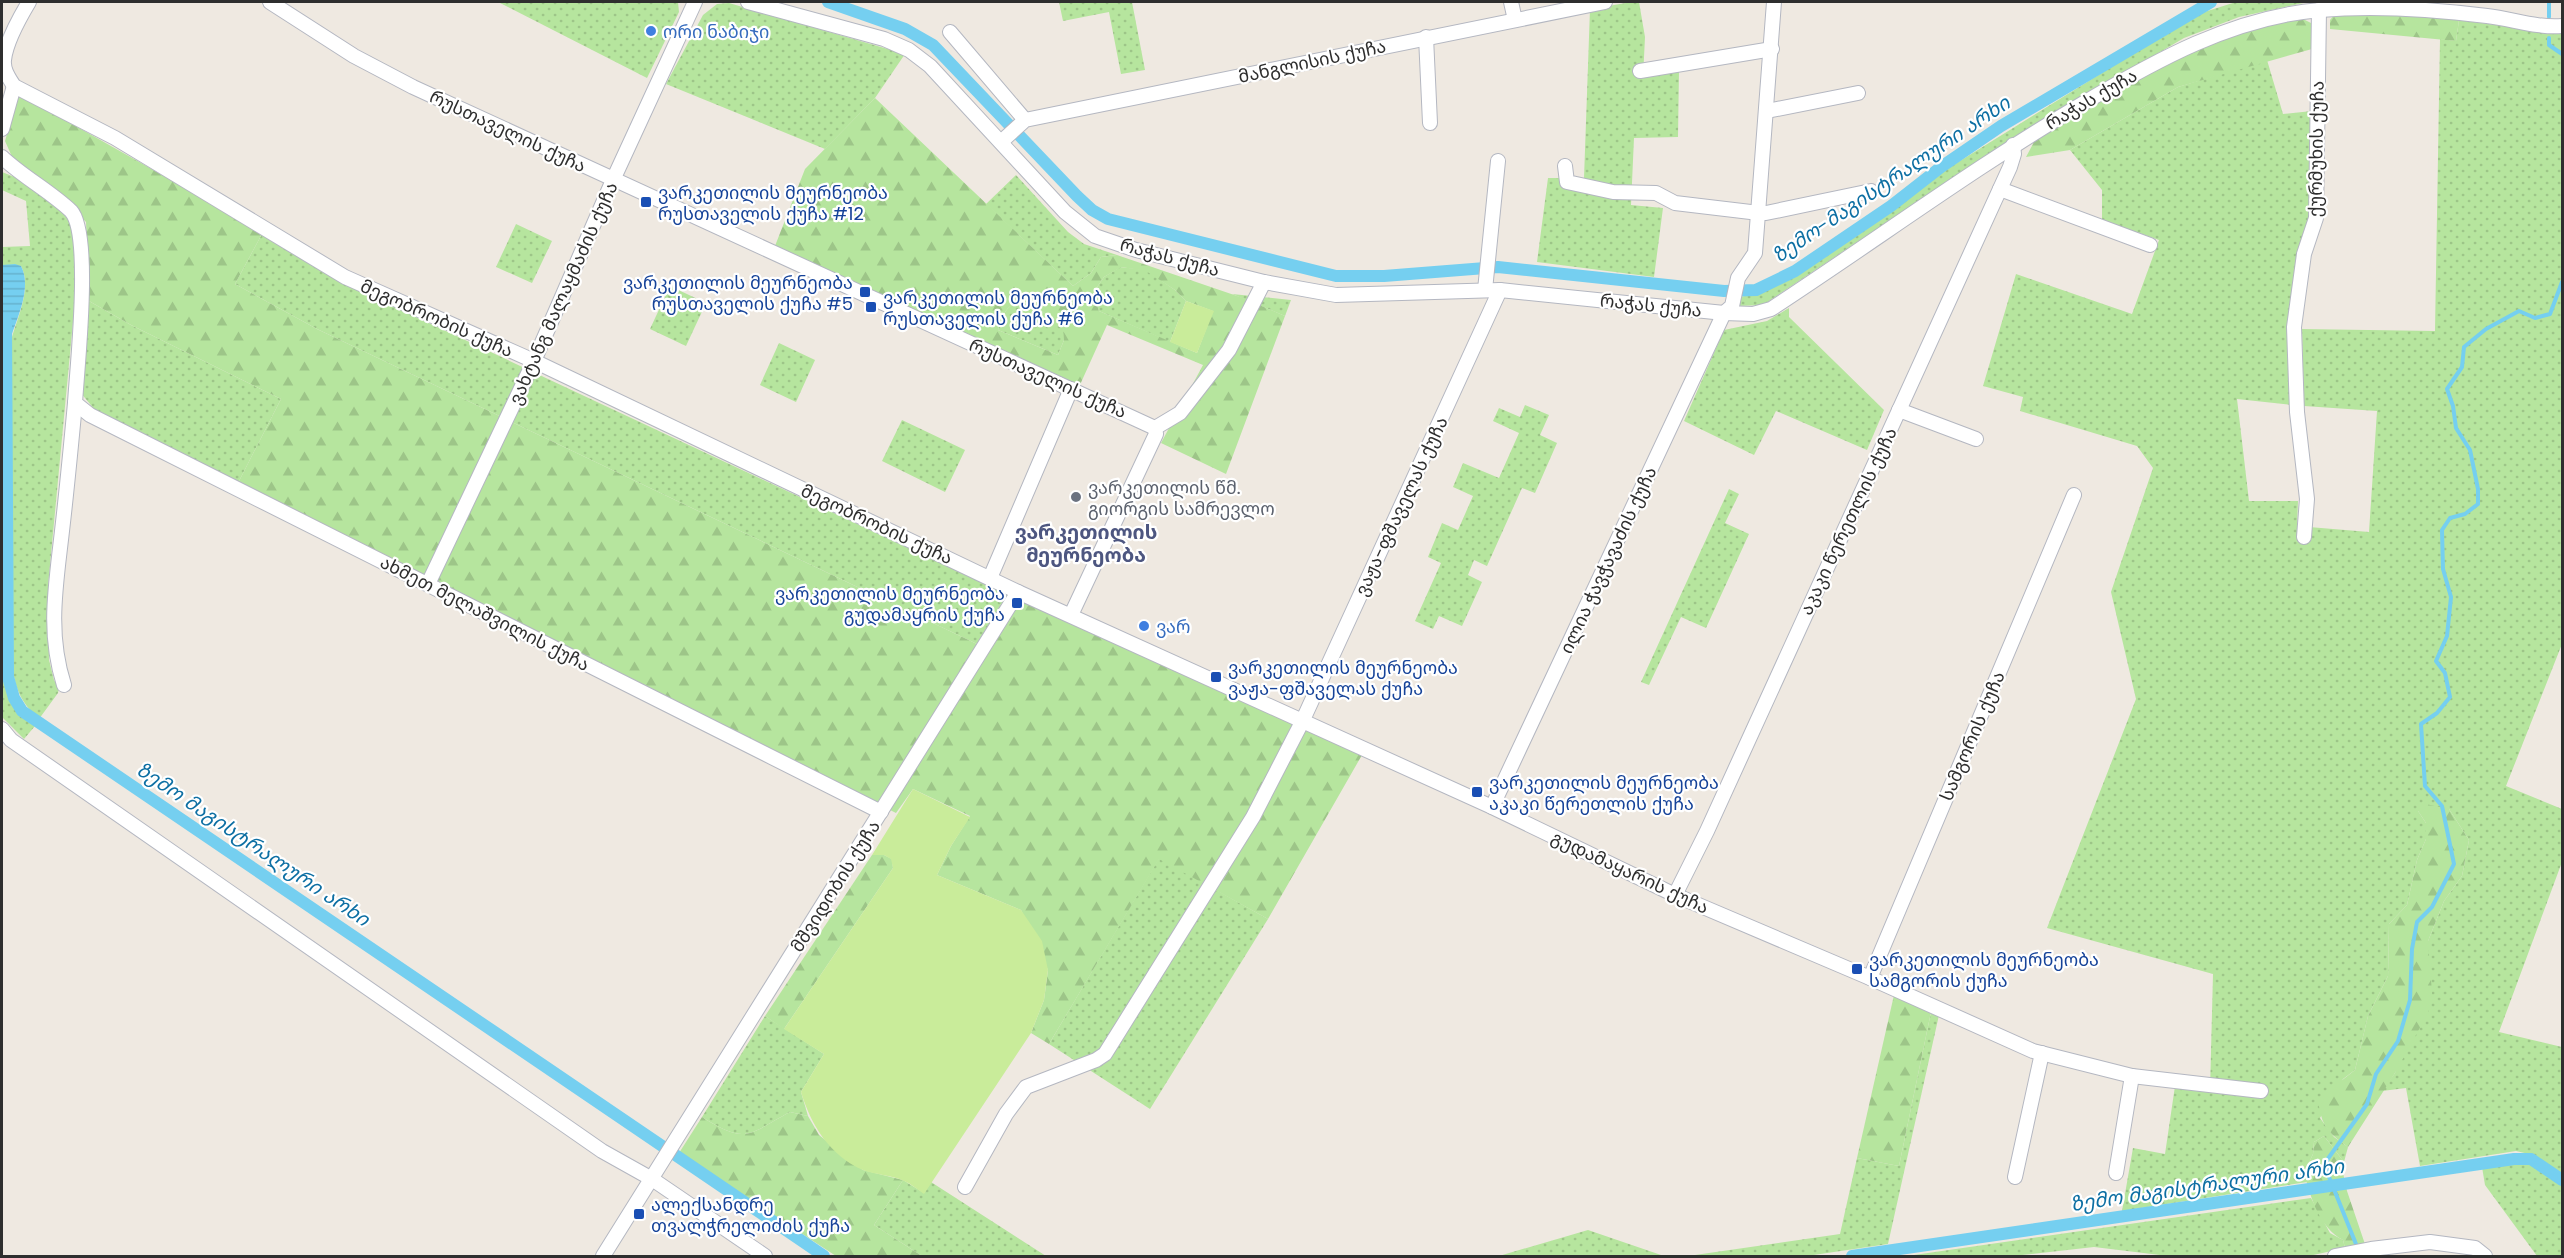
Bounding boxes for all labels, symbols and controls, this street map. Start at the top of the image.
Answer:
place label: ორი ნაბიჯი [663,19,769,44]
marker: ორი ნაბიჯი [644,24,658,38]
street label: მანგლისის ქუჩა [1236,33,1388,89]
street label: რაჭას ქუჩა [2041,63,2141,135]
street label: ქურმუხის ქუჩა [2302,81,2330,217]
street label: რუსთაველის ქუჩა [426,84,590,178]
water label: ზემო-მაგისტრალური არხი [1767,88,2017,269]
street label: ვახტანგ მალაყმაძის ქუჩა [502,178,624,408]
place label: ვარკეთილის მეურნეობა რუსთაველის ქუჩა #12 [658,180,888,226]
marker: ვარკეთილის მეურნეობა რუსთაველის ქუჩა #12 [639,195,653,209]
street label: რაჭას ქუჩა [1117,232,1223,282]
place label: ვარკეთილის მეურნეობა რუსთაველის ქუჩა #5 [623,270,853,316]
street label: მეგობრობის ქუჩა [357,273,517,363]
marker: ვარკეთილის მეურნეობა რუსთაველის ქუჩა #5 [858,285,872,299]
place label: ვარკეთილის მეურნეობა რუსთაველის ქუჩა #6 [883,285,1113,331]
street label: რაჭას ქუჩა [1599,287,1703,323]
marker: ვარკეთილის მეურნეობა რუსთაველის ქუჩა #6 [864,300,878,314]
street label: რუსთაველის ქუჩა [965,332,1131,424]
street label: ვაჟა-ფშაველას ქუჩა [1348,412,1454,600]
street label: აკაკი წერეთლის ქუჩა [1793,423,1903,619]
street label: ილია ჭავჭავაძის ქუჩა [1554,462,1662,658]
place label: ვარკეთილის წმ. გიორგის სამრევლო [1088,475,1275,521]
street label: მეგობრობის ქუჩა [797,478,957,570]
marker: ვარკეთილის წმ. გიორგის სამრევლო [1069,490,1083,504]
district label: ვარკეთილის მეურნეობა [1015,518,1157,569]
street label: ახმეთ მელაშვილის ქუჩა [376,549,594,677]
place label: ვარკეთილის მეურნეობა გუდამაყრის ქუჩა [775,581,1005,627]
marker: ვარკეთილის მეურნეობა გუდამაყრის ქუჩა [1010,596,1024,610]
place label: ვარ [1156,614,1190,639]
marker: ვარ [1137,619,1151,633]
place label: ვარკეთილის მეურნეობა ვაჟა-ფშაველას ქუჩა [1228,655,1458,701]
street label: სამგორის ქუჩა [1933,667,2011,805]
marker: ვარკეთილის მეურნეობა ვაჟა-ფშაველას ქუჩა [1209,670,1223,684]
water label: ზემო მაგისტრალური არხი [131,755,376,934]
place label: ვარკეთილის მეურნეობა აკაკი წერეთლის ქუჩა [1489,770,1719,816]
marker: ვარკეთილის მეურნეობა აკაკი წერეთლის ქუჩა [1470,785,1484,799]
street label: მშვიდობის ქუჩა [784,815,886,957]
street label: გუდამაყარის ქუჩა [1547,824,1713,920]
place label: ვარკეთილის მეურნეობა სამგორის ქუჩა [1869,947,2099,993]
marker: ვარკეთილის მეურნეობა სამგორის ქუჩა [1850,962,1864,976]
water label: ზემო მაგისტრალური არხი [2068,1152,2347,1218]
place label: ალექსანდრე თვალჭრელიძის ქუჩა [651,1192,850,1238]
marker: ალექსანდრე თვალჭრელიძის ქუჩა [632,1207,646,1221]

